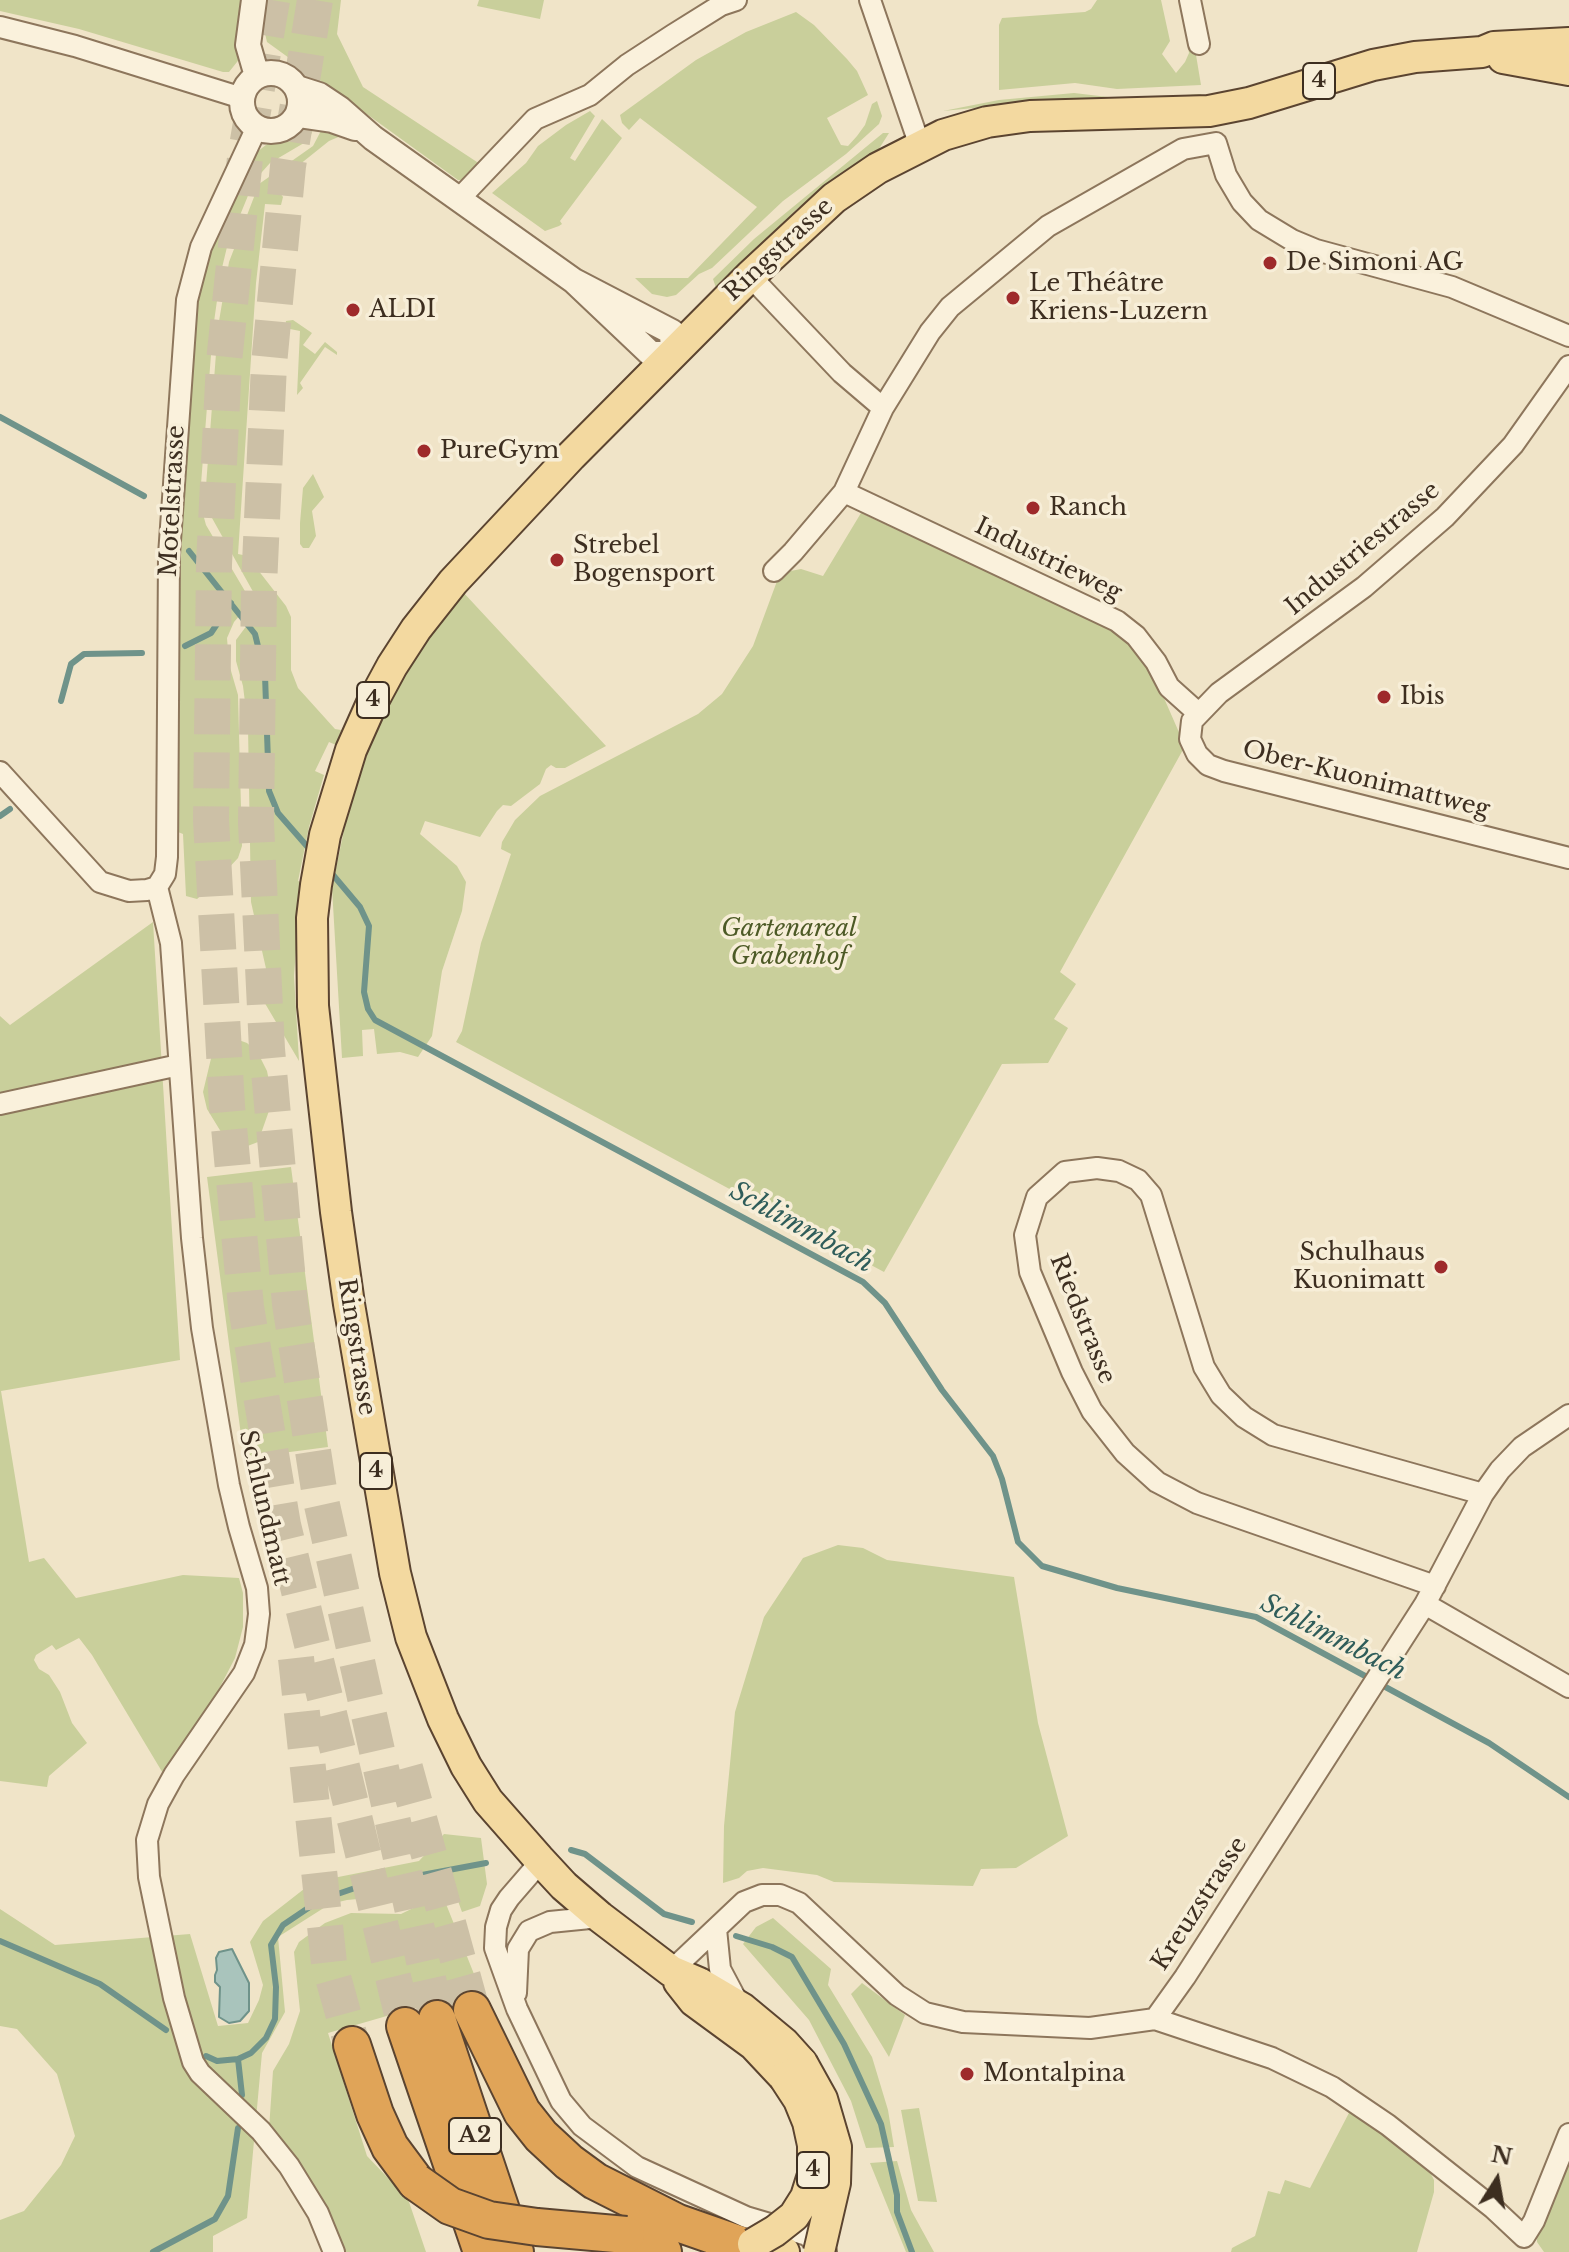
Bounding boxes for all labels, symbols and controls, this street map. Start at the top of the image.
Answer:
road number: 4 [1303,63,1335,99]
street label: Ringstrasse [719,192,839,308]
place label: De Simoni AG [1286,249,1464,277]
marker: De Simoni AG [1261,254,1279,272]
place label: Le Théâtre Kriens-Luzern [1029,270,1208,326]
marker: Le Théâtre Kriens-Luzern [1004,289,1022,307]
place label: ALDI [369,296,436,324]
marker: ALDI [344,301,362,319]
street label: Motelstrasse [155,424,191,578]
place label: PureGym [440,437,559,465]
marker: PureGym [415,442,433,460]
street label: Industriestrasse [1280,476,1446,622]
place label: Ranch [1049,494,1127,522]
marker: Ranch [1024,499,1042,517]
street label: Industrieweg [970,512,1126,608]
place label: Strebel Bogensport [573,532,715,588]
marker: Strebel Bogensport [548,551,566,569]
road number: 4 [357,682,389,718]
place label: Ibis [1400,683,1445,711]
marker: Ibis [1375,688,1393,706]
street label: Ober-Kuonimattweg [1239,735,1493,825]
park label: Gartenareal Grabenhof [721,915,857,971]
water label: Schlimmbach [724,1176,878,1280]
place label: Schulhaus Kuonimatt [1293,1239,1425,1295]
street label: Riedstrasse [1043,1250,1121,1388]
marker: Schulhaus Kuonimatt [1432,1258,1450,1276]
street label: Ringstrasse [331,1276,381,1418]
street label: Schlundmatt [232,1427,296,1589]
road number: 4 [360,1453,392,1489]
water label: Schlimmbach [1255,1588,1411,1688]
street label: Kreuzstrasse [1146,1832,1254,1976]
place label: Montalpina [983,2060,1125,2088]
marker: Montalpina [958,2065,976,2083]
road number: A2 [449,2118,501,2154]
north arrow [1457,2140,1537,2220]
text: N [1489,2141,1514,2171]
road number: 4 [797,2152,829,2188]

